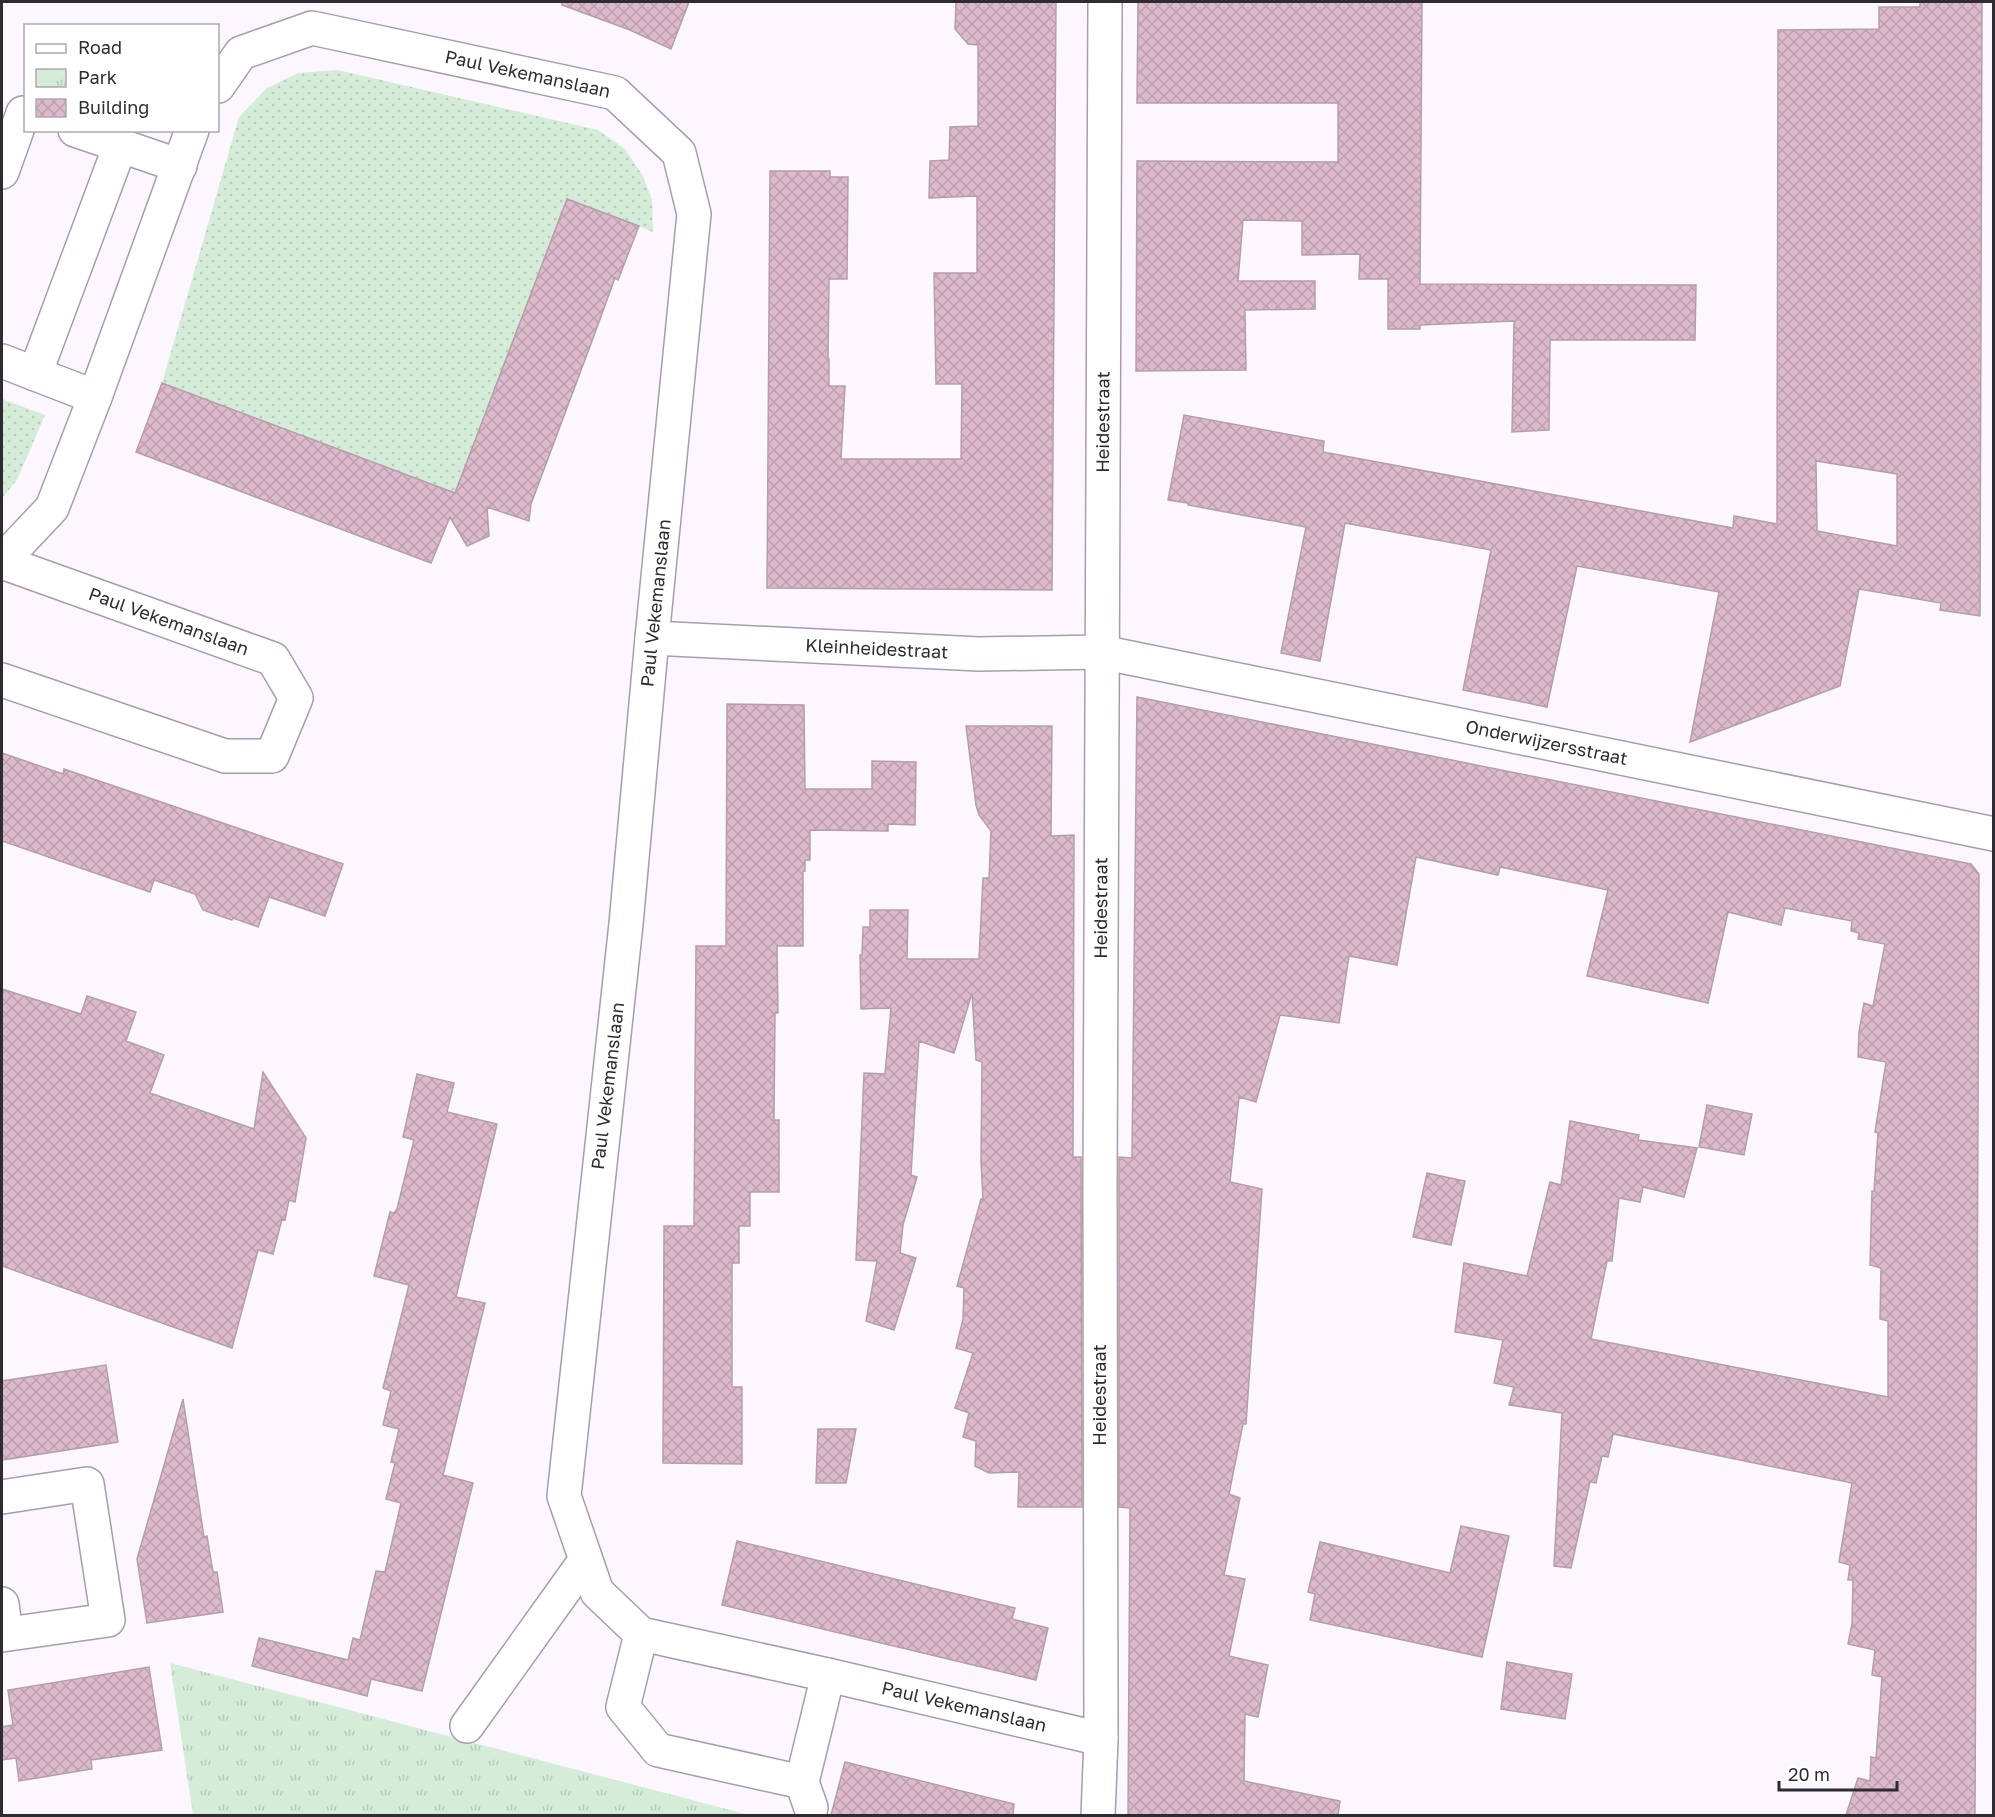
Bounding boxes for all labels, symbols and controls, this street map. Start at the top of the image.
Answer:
legend [24,24,219,132]
text: Road [78,36,122,58]
street label: Paul Vekemanslaan [443,45,613,102]
text: Park [78,66,117,88]
text: Building [78,96,149,118]
street label: Heidestraat [1091,371,1113,473]
street label: Paul Vekemanslaan [635,518,675,688]
street label: Paul Vekemanslaan [86,582,252,659]
street label: Kleinheidestraat [805,634,949,662]
street label: Onderwijzersstraat [1464,715,1630,769]
street label: Heidestraat [1089,857,1111,959]
street label: Paul Vekemanslaan [586,1001,628,1171]
street label: Heidestraat [1088,1344,1110,1446]
street label: Paul Vekemanslaan [880,1676,1049,1736]
scale bar [1779,1754,1898,1792]
text: 20 m [1788,1763,1830,1785]

